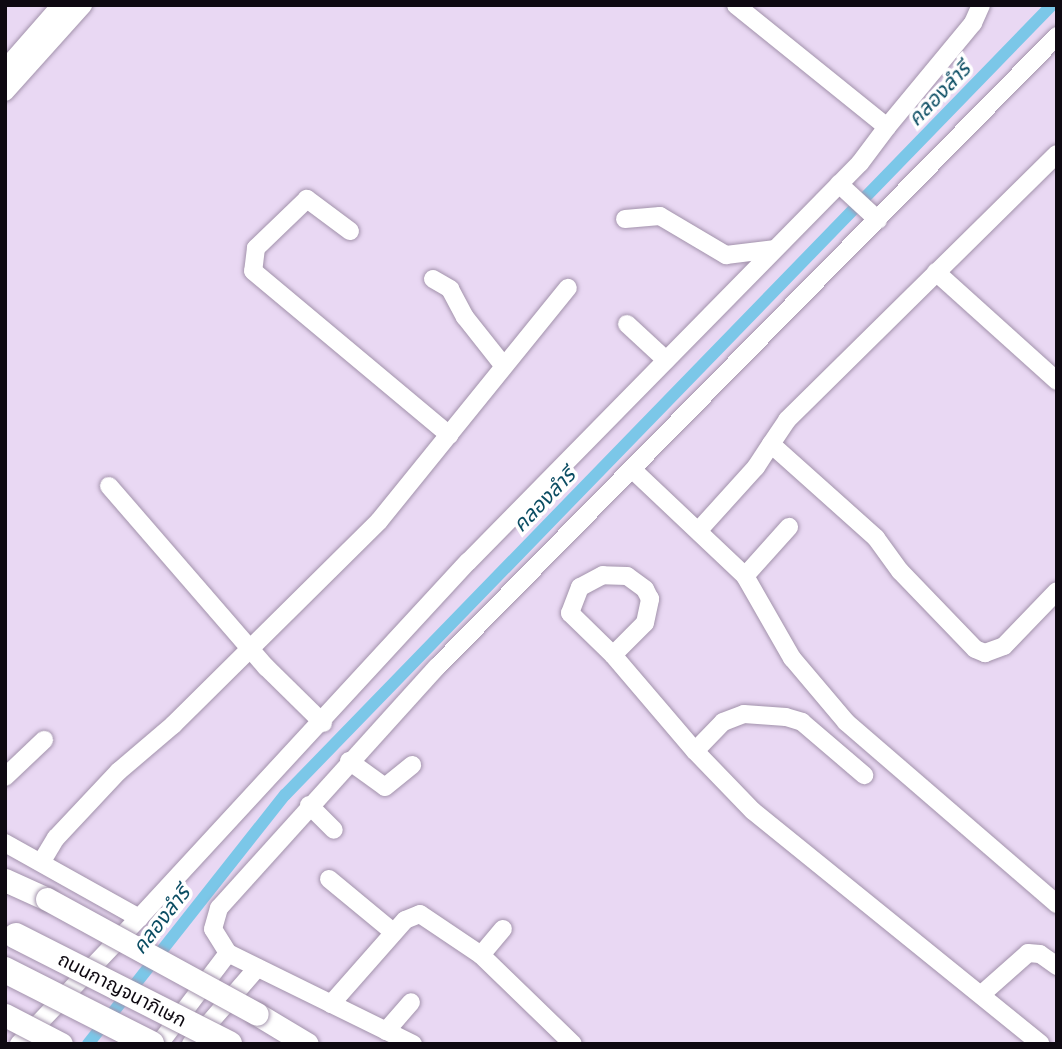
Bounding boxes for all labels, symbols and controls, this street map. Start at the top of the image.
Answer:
water label: คลองลำรี [903,57,975,131]
water label: คลองลำรี [508,463,580,537]
water label: คลองลำรี [127,881,195,959]
street label: ถนนกาญจนาภิเษก [54,948,190,1032]

